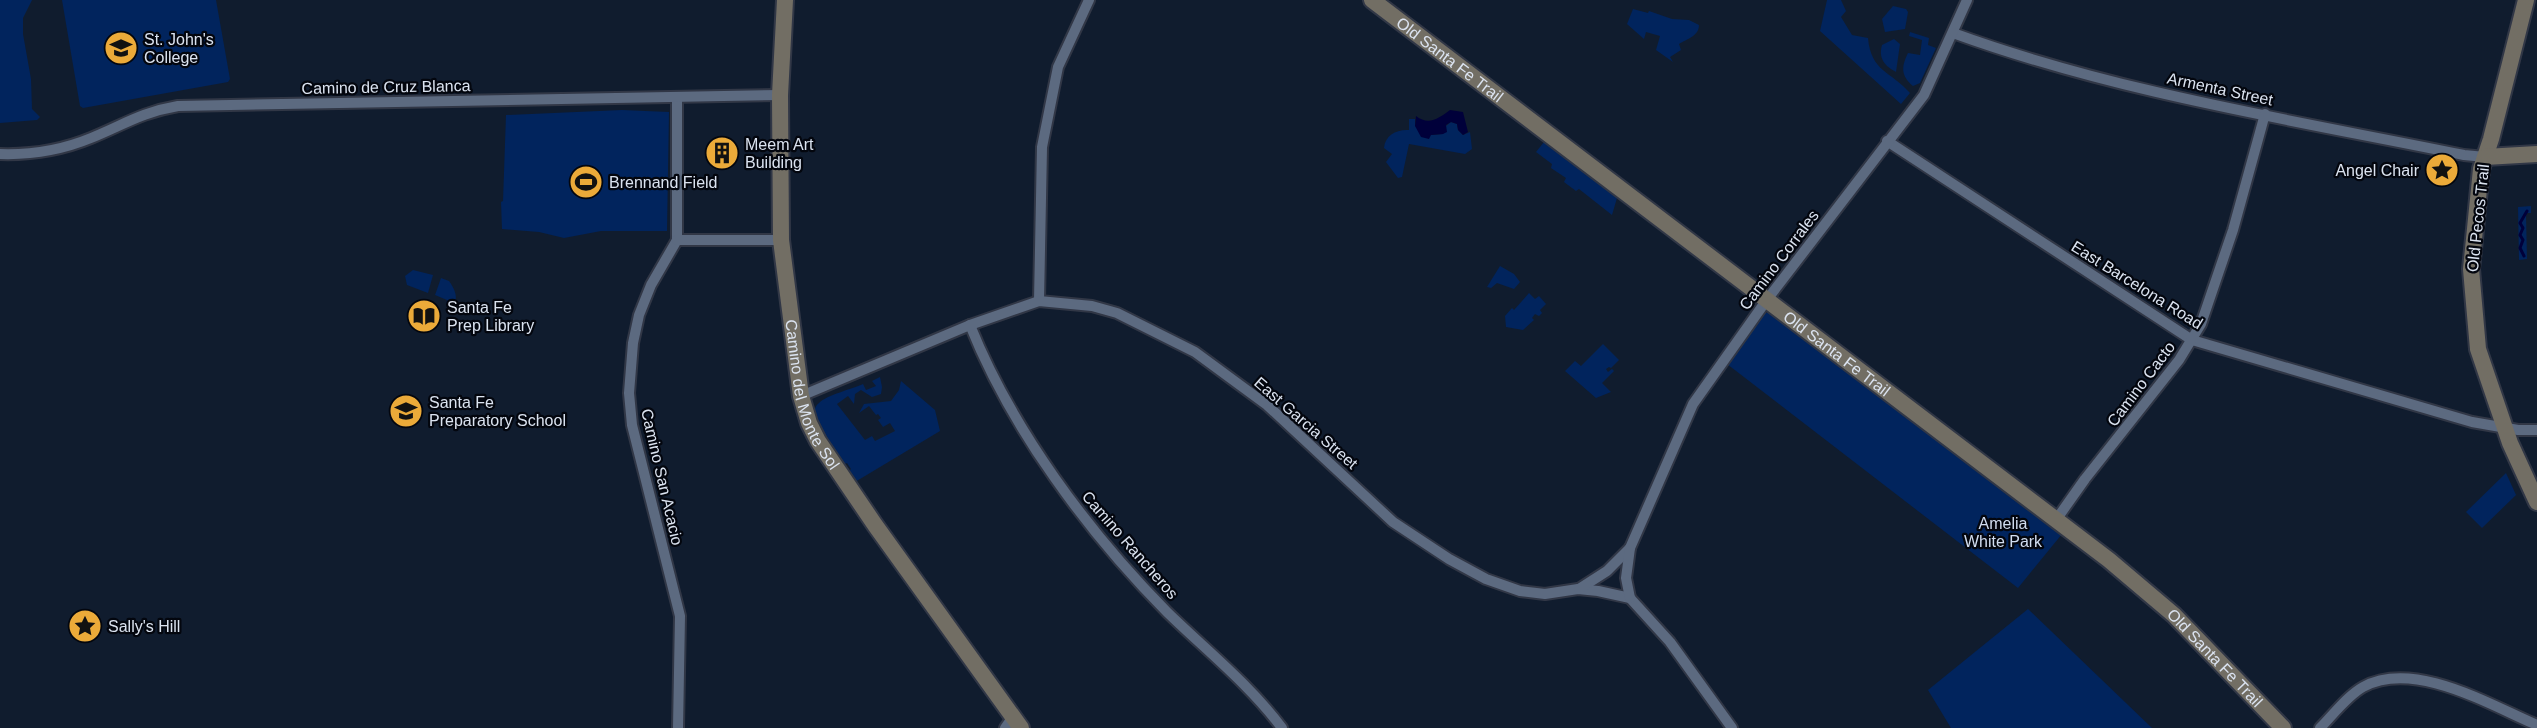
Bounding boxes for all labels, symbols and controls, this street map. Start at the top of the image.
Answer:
street label: Old Santa Fe Trail [1394,13,1507,105]
school or university icon: St. John's College [103,30,139,66]
place label: St. John's College [144,31,214,66]
street label: Armenta Street [2166,69,2275,109]
street label: Camino de Cruz Blanca [301,77,471,97]
building icon: Meem Art Building [704,135,740,171]
place label: Meem Art Building [745,136,814,171]
place icon: Angel Chair [2424,152,2460,188]
place label: Angel Chair [2335,162,2420,179]
street label: Old Pecos Trail [2464,163,2492,273]
sports icon: Brennand Field [568,164,604,200]
place label: Brennand Field [609,174,718,191]
street label: Camino Corrales [1736,207,1822,313]
street label: East Barcelona Road [2068,238,2206,332]
library icon: Santa Fe Prep Library [406,298,442,334]
place label: Santa Fe Prep Library [447,299,534,334]
street label: Old Santa Fe Trail [1780,308,1894,399]
street label: Camino del Monte Sol [783,318,843,472]
street label: Camino Cacto [2104,338,2178,430]
street label: East Garcia Street [1251,374,1361,473]
school or university icon: Santa Fe Preparatory School [388,393,424,429]
place label: Santa Fe Preparatory School [429,394,566,429]
street label: Camino San Acacio [638,407,686,547]
street label: Camino Rancheros [1079,488,1181,602]
park label: Amelia White Park [1964,515,2043,550]
street label: Old Santa Fe Trail [2164,605,2266,710]
place icon: Sally's Hill [67,608,103,644]
place label: Sally's Hill [108,618,180,635]

